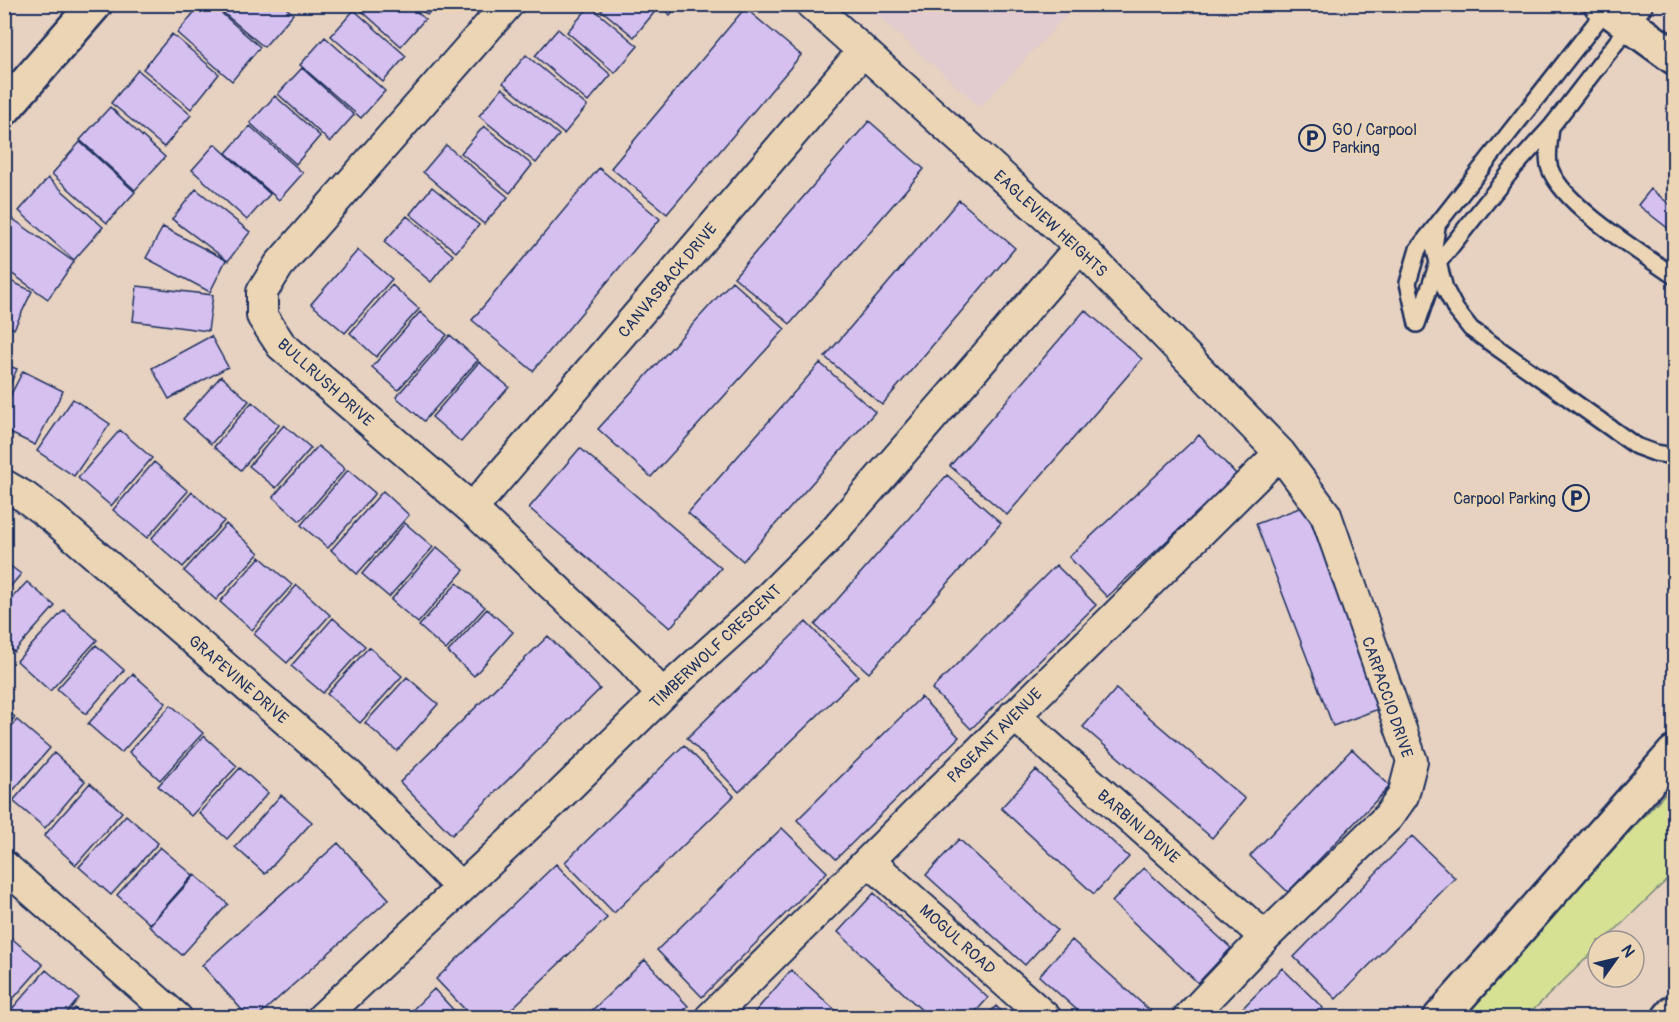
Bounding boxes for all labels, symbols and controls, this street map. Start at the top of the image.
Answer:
place label: GO / Carpool Parking [1332,120,1417,158]
parking icon: GO / Carpool Parking [1297,123,1327,153]
street label: EAGLEVIEW HEIGHTS [989,166,1111,281]
street label: CANVASBACK DRIVE [614,219,721,342]
street label: BULLRUSH DRIVE [273,334,377,431]
parking icon: Carpool Parking [1561,483,1591,513]
place label: Carpool Parking [1453,489,1556,509]
street label: TIMBERWOLF CRESCENT [646,581,786,713]
street label: GRAPEVINE DRIVE [184,631,292,729]
street label: CARPACCIO DRIVE [1357,634,1417,760]
street label: PAGEANT AVENUE [943,684,1046,787]
street label: BARBINI DRIVE [1093,785,1184,868]
street label: MOGUL ROAD [915,900,999,979]
north arrow [1586,929,1646,989]
text: N [1616,941,1639,961]

